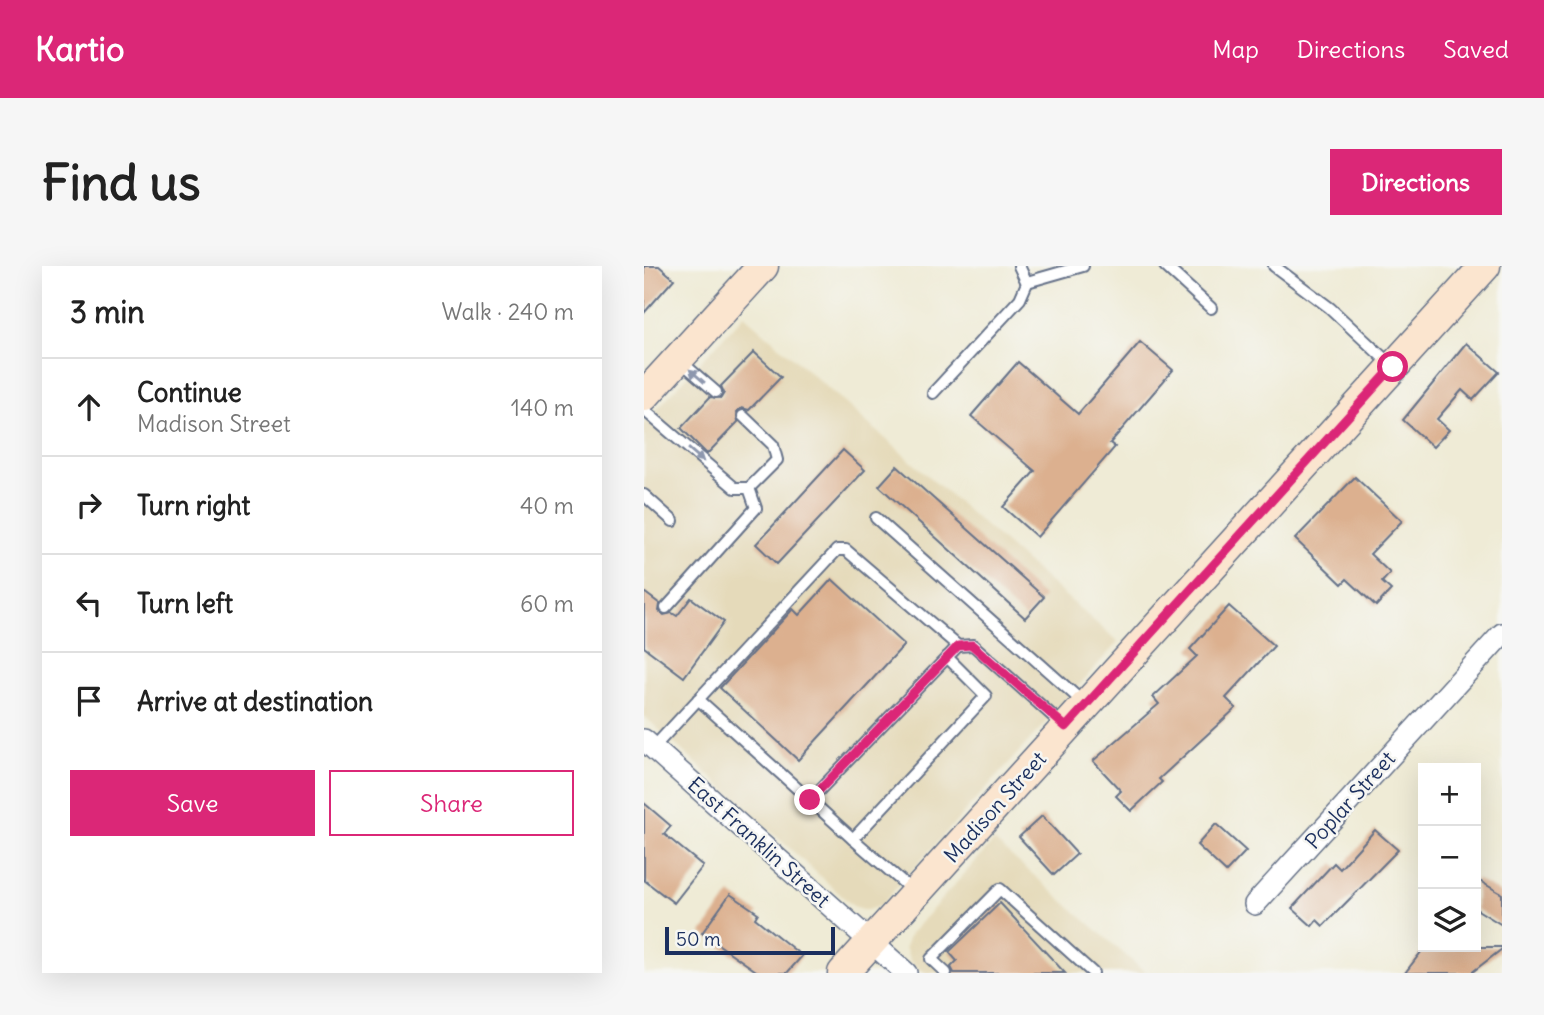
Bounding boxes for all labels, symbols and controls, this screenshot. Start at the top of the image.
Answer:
text: Kartio [35,28,125,70]
text: Map [1212,34,1259,64]
text: Directions [1297,34,1405,64]
text: Saved [1443,34,1509,64]
button: Directions [1330,149,1502,215]
text: Find us [42,152,200,213]
text: 3 min [70,293,145,331]
text: Walk · 240 m [441,297,574,326]
route start [1377,351,1408,382]
one-way arrow [688,368,706,383]
text: Continue [137,376,242,409]
icon: ahead [70,388,108,426]
text: 140 m [511,393,574,422]
text: Madison Street [137,409,291,438]
one-way arrow [687,447,705,463]
icon: right [70,486,108,524]
text: Turn right [137,489,250,522]
text: 40 m [520,491,574,520]
icon: left [70,584,108,622]
text: Turn left [137,587,233,620]
text: 60 m [520,589,574,618]
icon: arrive [70,682,108,720]
text: Arrive at destination [137,685,373,718]
street label: Madison Street [938,746,1052,868]
street label: Poplar Street [1299,746,1401,854]
map controls [1418,763,1481,952]
button: + [1418,763,1481,826]
button: Save [70,770,315,836]
button: Share [329,770,574,836]
street label: East Franklin Street [682,771,836,913]
route end [794,784,825,815]
button: − [1418,826,1481,889]
button: layers [1418,889,1481,952]
scale bar [665,924,835,956]
text: 50 m [676,927,721,951]

